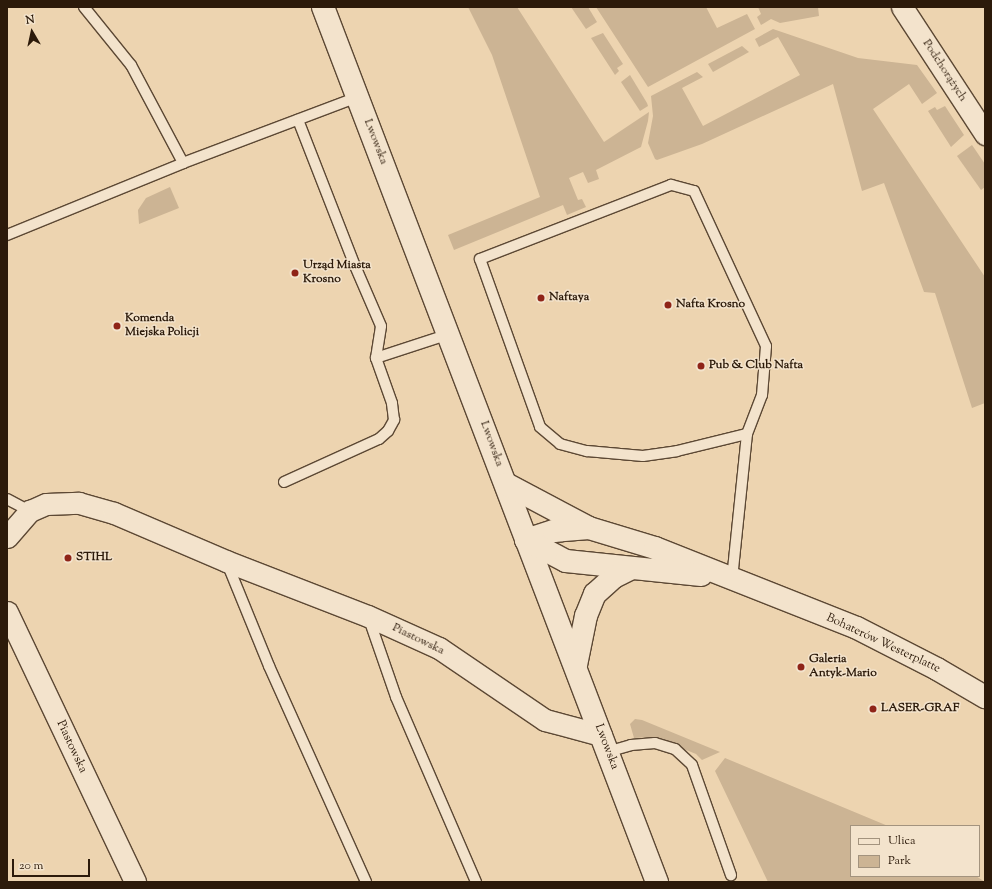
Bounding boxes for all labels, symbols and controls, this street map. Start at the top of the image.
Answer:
north arrow [12,12,52,52]
text: N [25,12,36,29]
street label: Podchorążych [919,37,969,105]
street label: Lwowska [360,117,390,167]
place label: Urząd Miasta Krosno [303,259,371,287]
marker: Urząd Miasta Krosno [290,268,300,278]
place label: Naftaya [549,291,589,305]
marker: Naftaya [536,293,546,303]
place label: Nafta Krosno [676,298,745,312]
marker: Nafta Krosno [663,300,673,310]
place label: Komenda Miejska Policji [125,312,199,340]
marker: Komenda Miejska Policji [112,321,122,331]
place label: Pub & Club Nafta [709,359,803,373]
marker: Pub & Club Nafta [696,361,706,371]
street label: Lwowska [476,419,506,469]
place label: STIHL [76,551,112,565]
marker: STIHL [63,553,73,563]
street label: Bohaterów Westerplatte [824,611,942,677]
street label: Piastowska [390,621,446,659]
place label: Galeria Antyk-Mario [809,653,877,681]
marker: Galeria Antyk-Mario [796,662,806,672]
place label: LASER-GRAF [881,702,959,716]
marker: LASER-GRAF [868,704,878,714]
street label: Piastowska [53,718,89,776]
street label: Lwowska [591,722,621,772]
legend [850,825,980,877]
text: Ulica [888,832,915,850]
scale bar [14,851,92,877]
text: Park [888,852,911,870]
text: 20 m [19,857,43,875]

